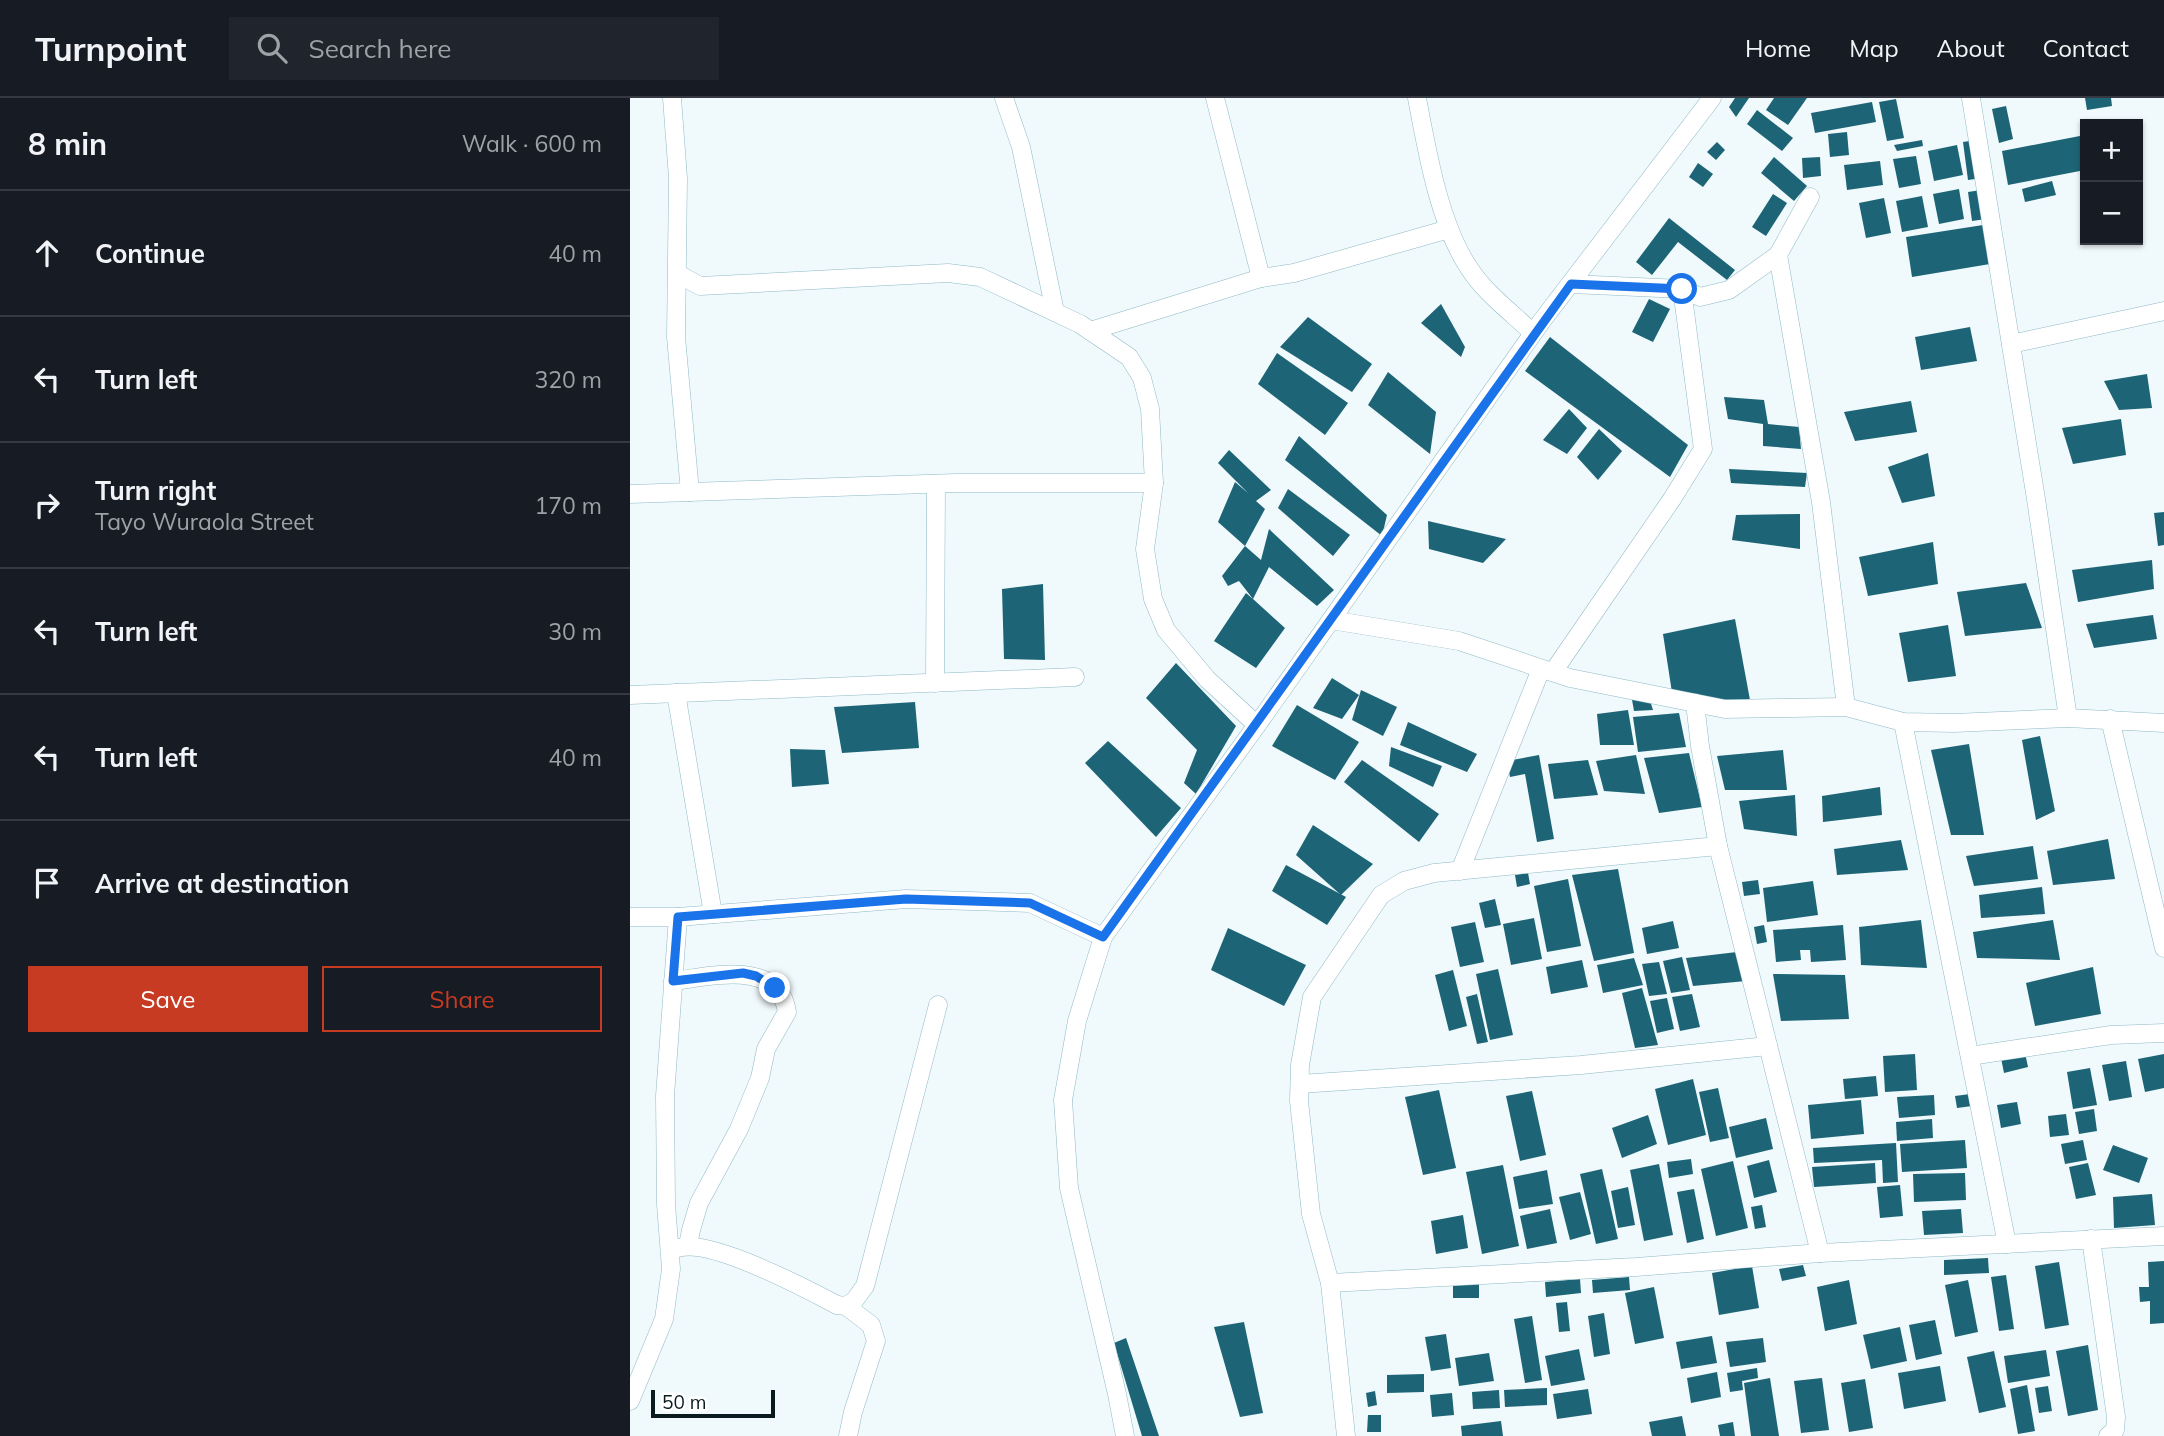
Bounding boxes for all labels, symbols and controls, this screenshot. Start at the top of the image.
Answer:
search box [229,17,719,80]
text: Turnpoint [35,28,187,69]
icon: search [253,29,291,67]
text: Search here [309,32,451,65]
text: Home [1745,33,1811,63]
text: Map [1849,33,1899,63]
text: About [1937,33,2005,63]
text: Contact [2043,33,2129,63]
map controls [2080,119,2143,245]
button: + [2080,119,2143,182]
text: 8 min [28,125,107,163]
text: Walk · 600 m [462,129,602,158]
button: − [2080,182,2143,245]
icon: ahead [28,234,66,272]
text: Continue [95,237,205,270]
text: 40 m [548,239,602,268]
route start [1666,273,1697,304]
icon: left [28,360,66,398]
text: Turn left [95,363,197,396]
text: 320 m [534,365,602,394]
text: Turn right [95,474,216,507]
icon: right [28,486,66,524]
text: 170 m [534,491,602,520]
text: Tayo Wuraola Street [95,507,314,536]
icon: left [28,612,66,650]
text: Turn left [95,615,197,648]
text: 30 m [548,617,602,646]
icon: left [28,738,66,776]
text: Turn left [95,741,197,774]
text: 40 m [548,743,602,772]
icon: arrive [28,864,66,902]
text: Arrive at destination [95,867,350,900]
button: Save [28,966,308,1032]
button: Share [322,966,602,1032]
route end [759,972,790,1003]
scale bar [651,1387,775,1419]
text: 50 m [662,1390,706,1414]

